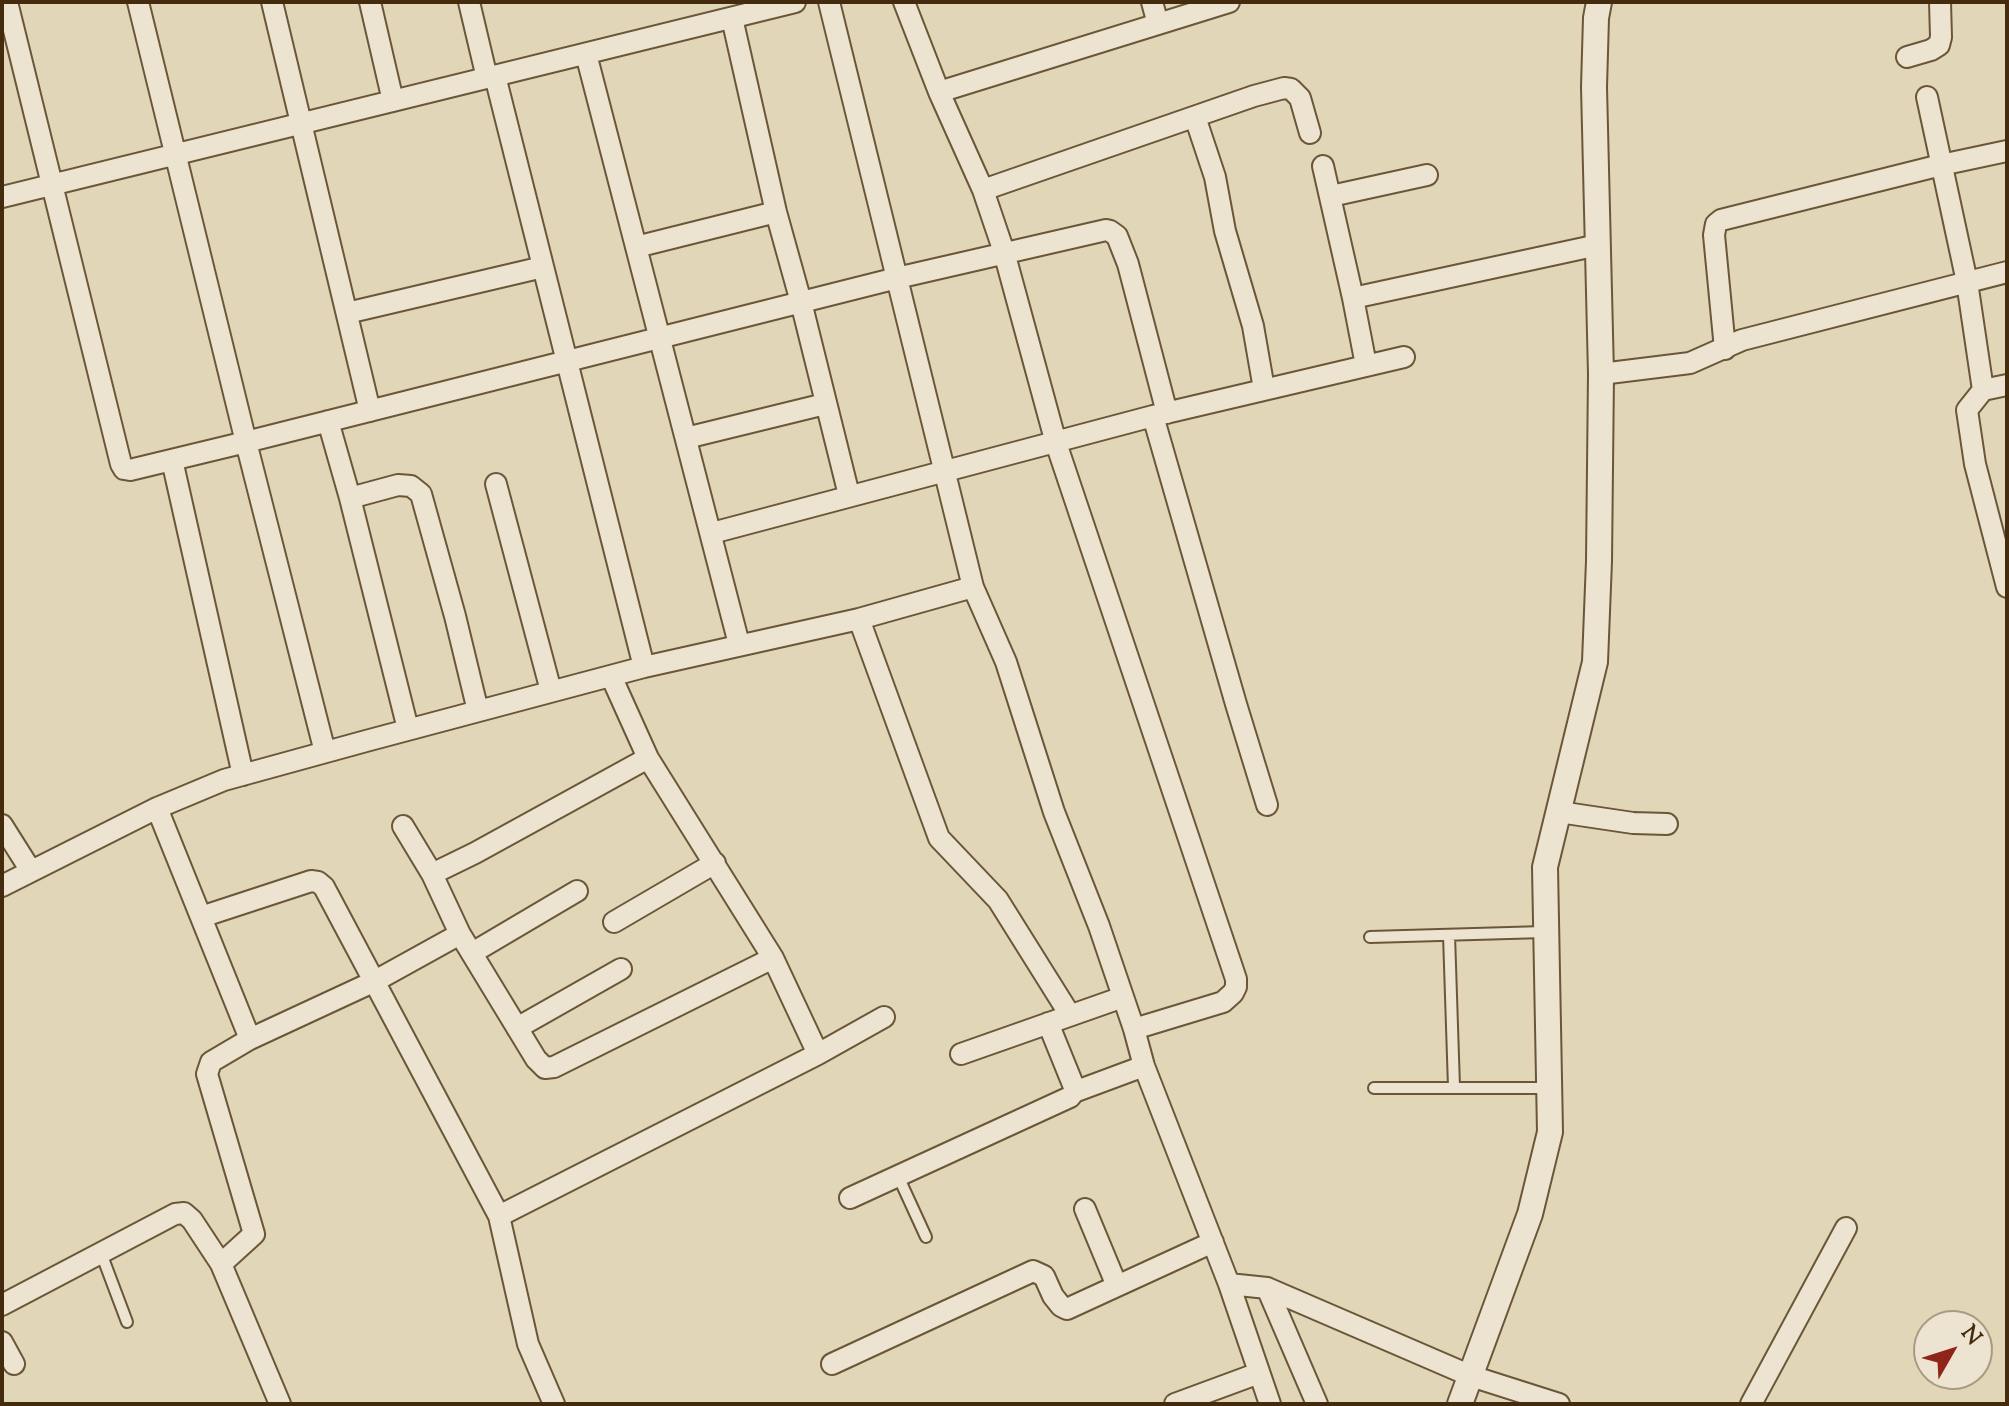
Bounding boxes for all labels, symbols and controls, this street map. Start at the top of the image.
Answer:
north arrow [1913,1310,1993,1390]
text: N [1952,1319,1988,1353]

